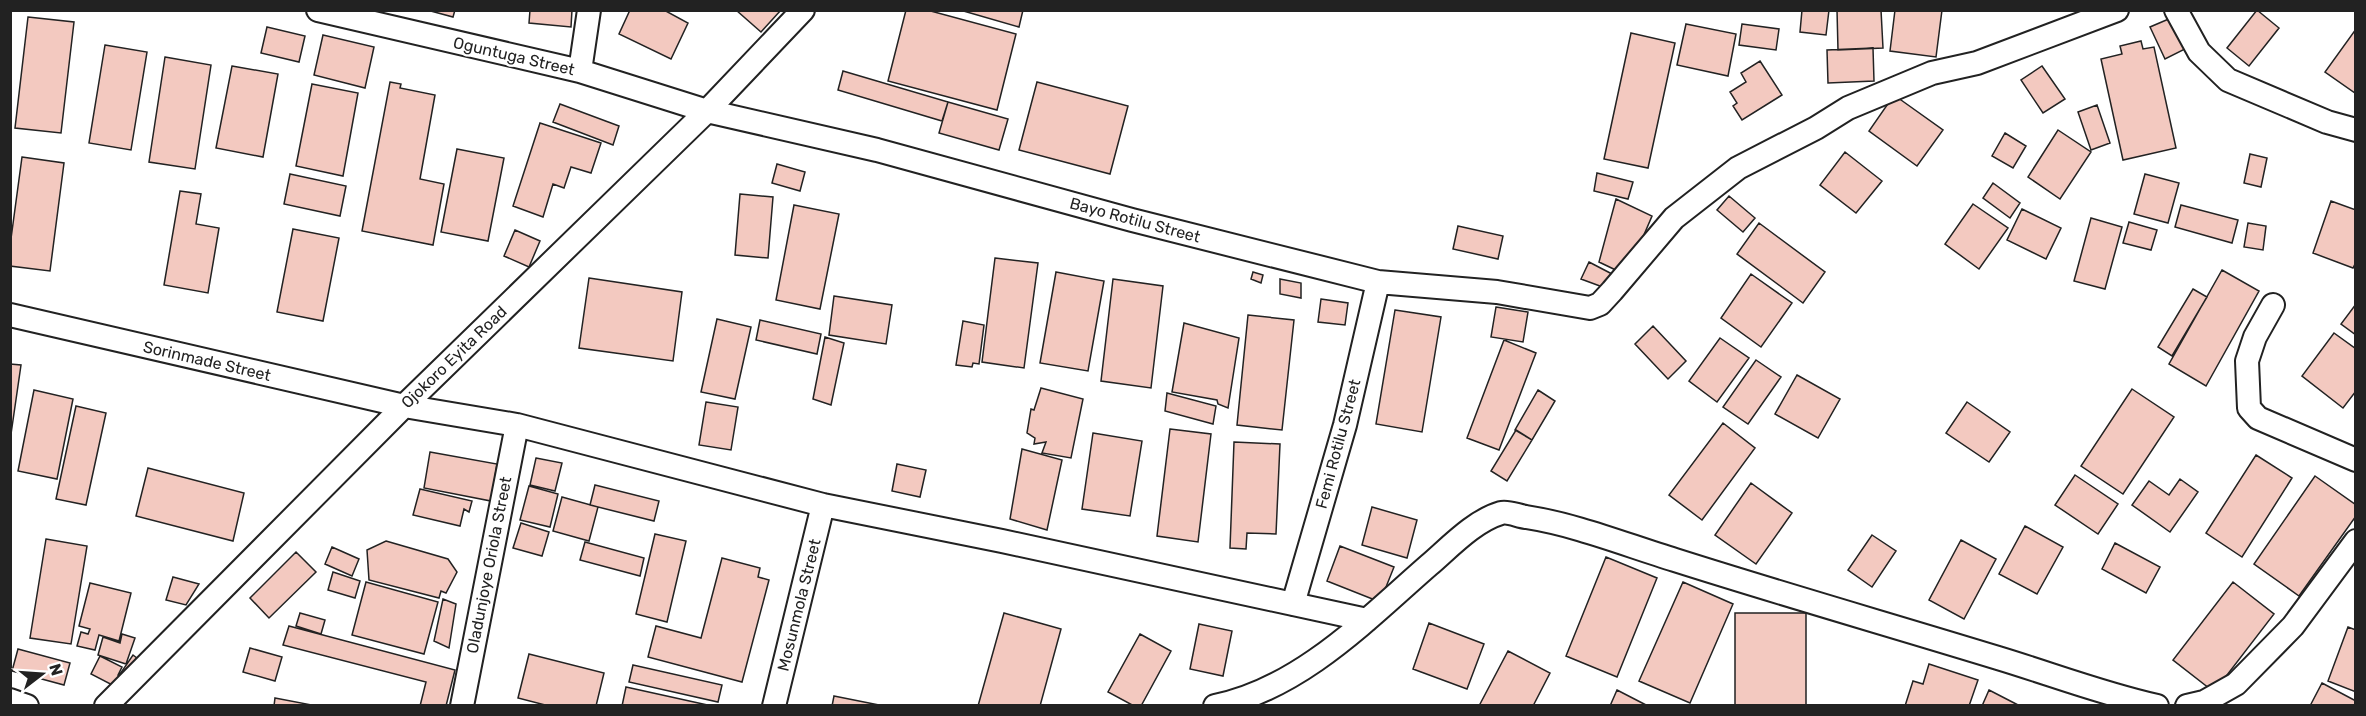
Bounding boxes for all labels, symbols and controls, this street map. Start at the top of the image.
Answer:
street label: Oguntuga Street [451,33,577,79]
street label: Bayo Rotilu Street [1068,193,1202,247]
street label: Ojokoro Eyita Road [397,302,511,412]
street label: Sorinmade Street [141,337,273,385]
street label: Femi Rotilu Street [1312,377,1364,511]
street label: Oladunjoye Oriola Street [463,475,515,655]
street label: Mosunmola Street [773,537,825,673]
north arrow [12,644,72,704]
text: N [45,661,67,678]

